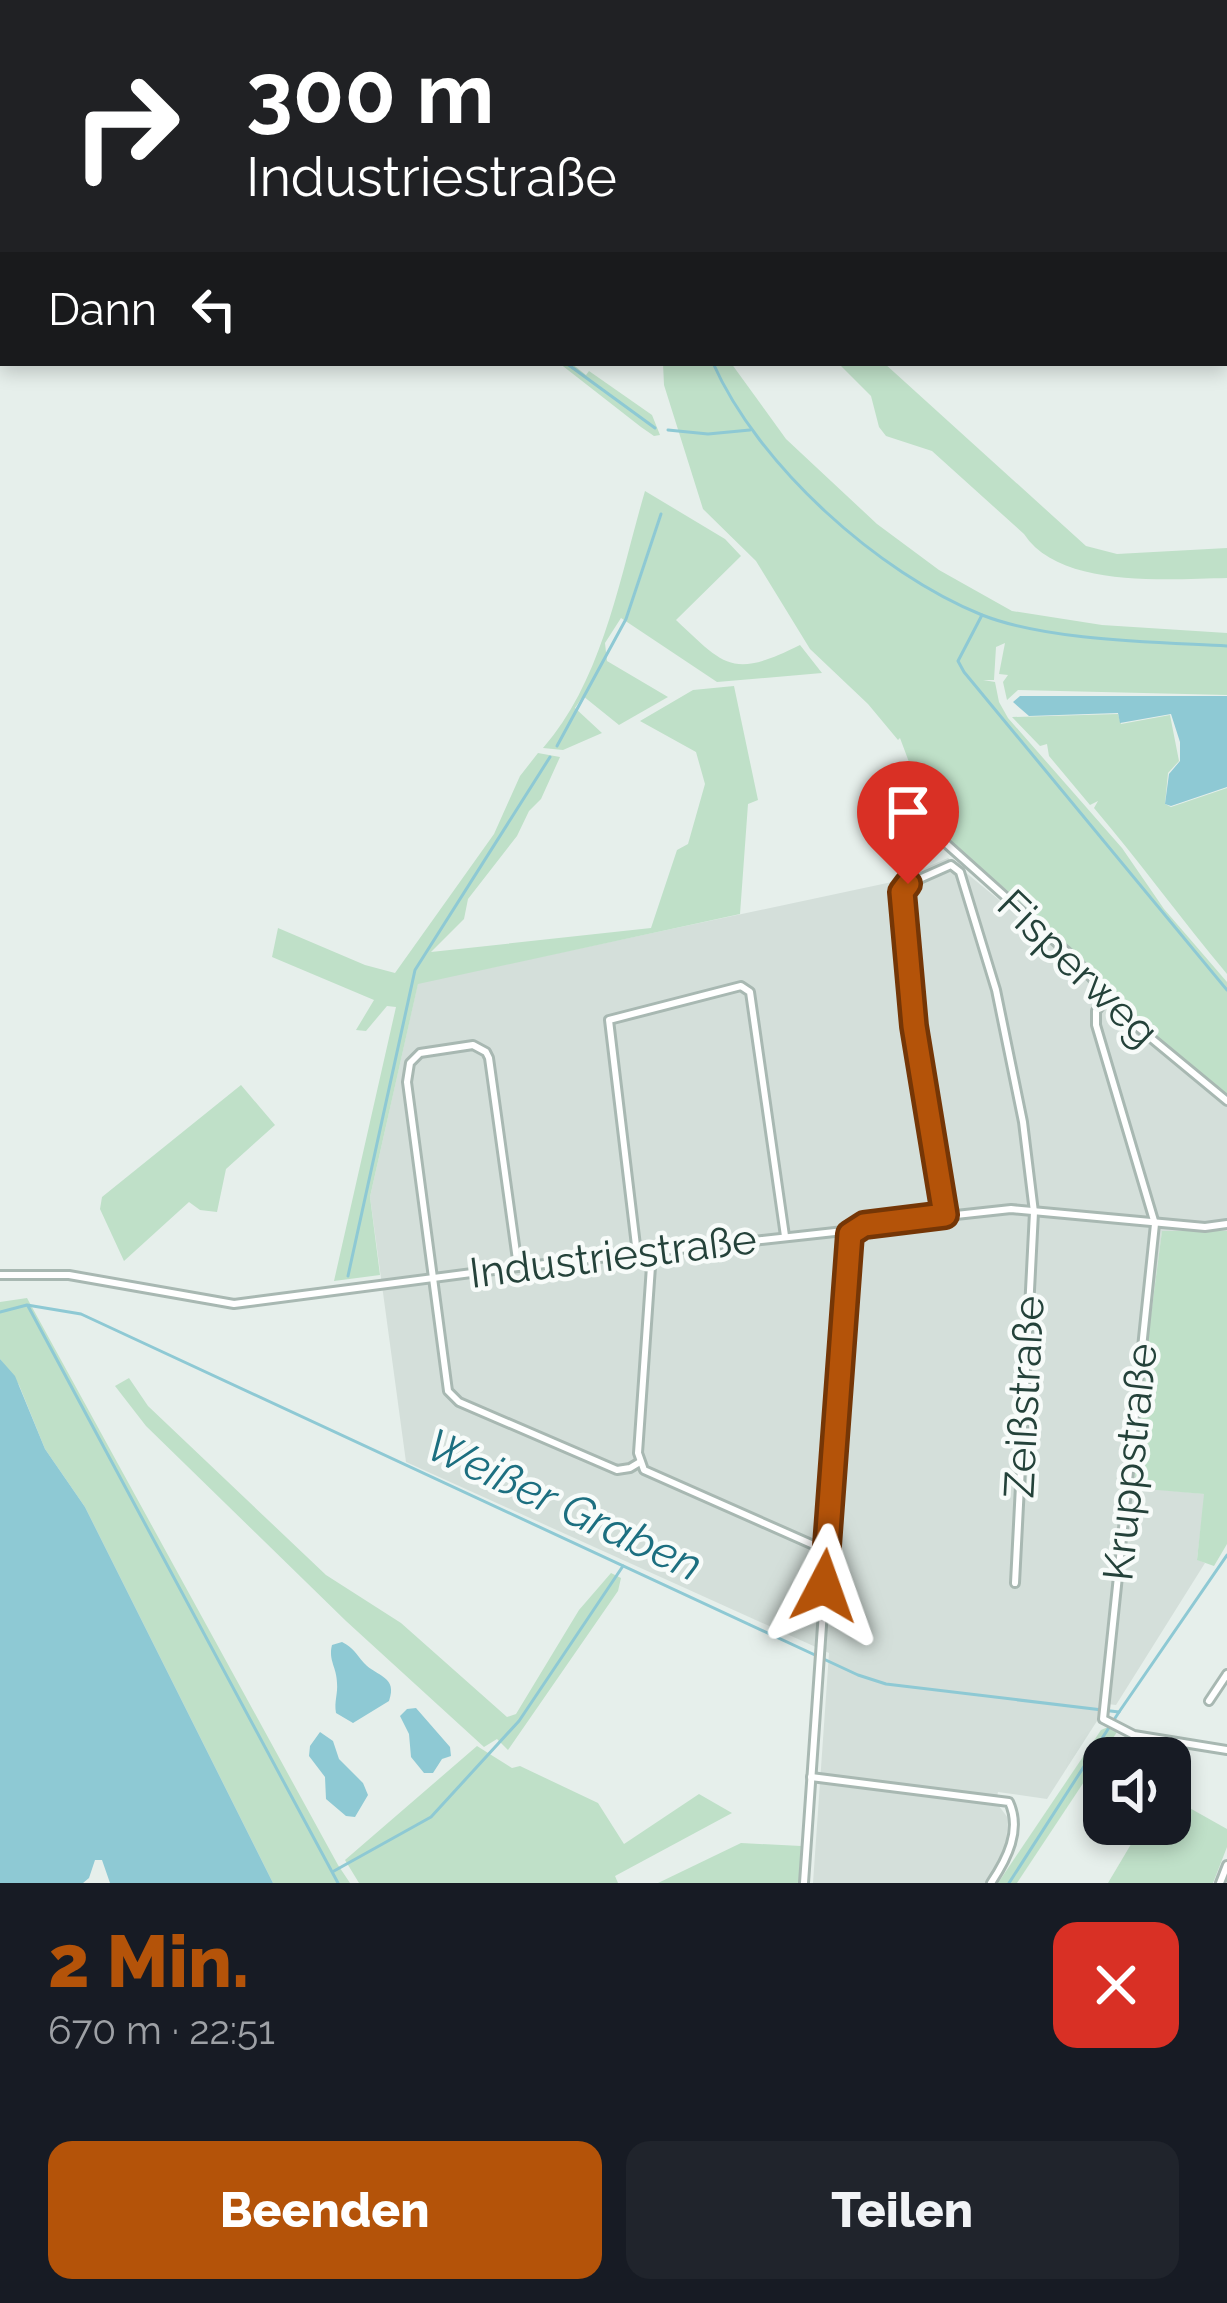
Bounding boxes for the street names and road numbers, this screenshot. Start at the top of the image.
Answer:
street label: Fisperweg [988,880,1168,1056]
street label: Industriestraße [467,1214,759,1298]
street label: Zeißstraße [994,1295,1054,1499]
street label: Kruppstraße [1093,1341,1167,1583]

